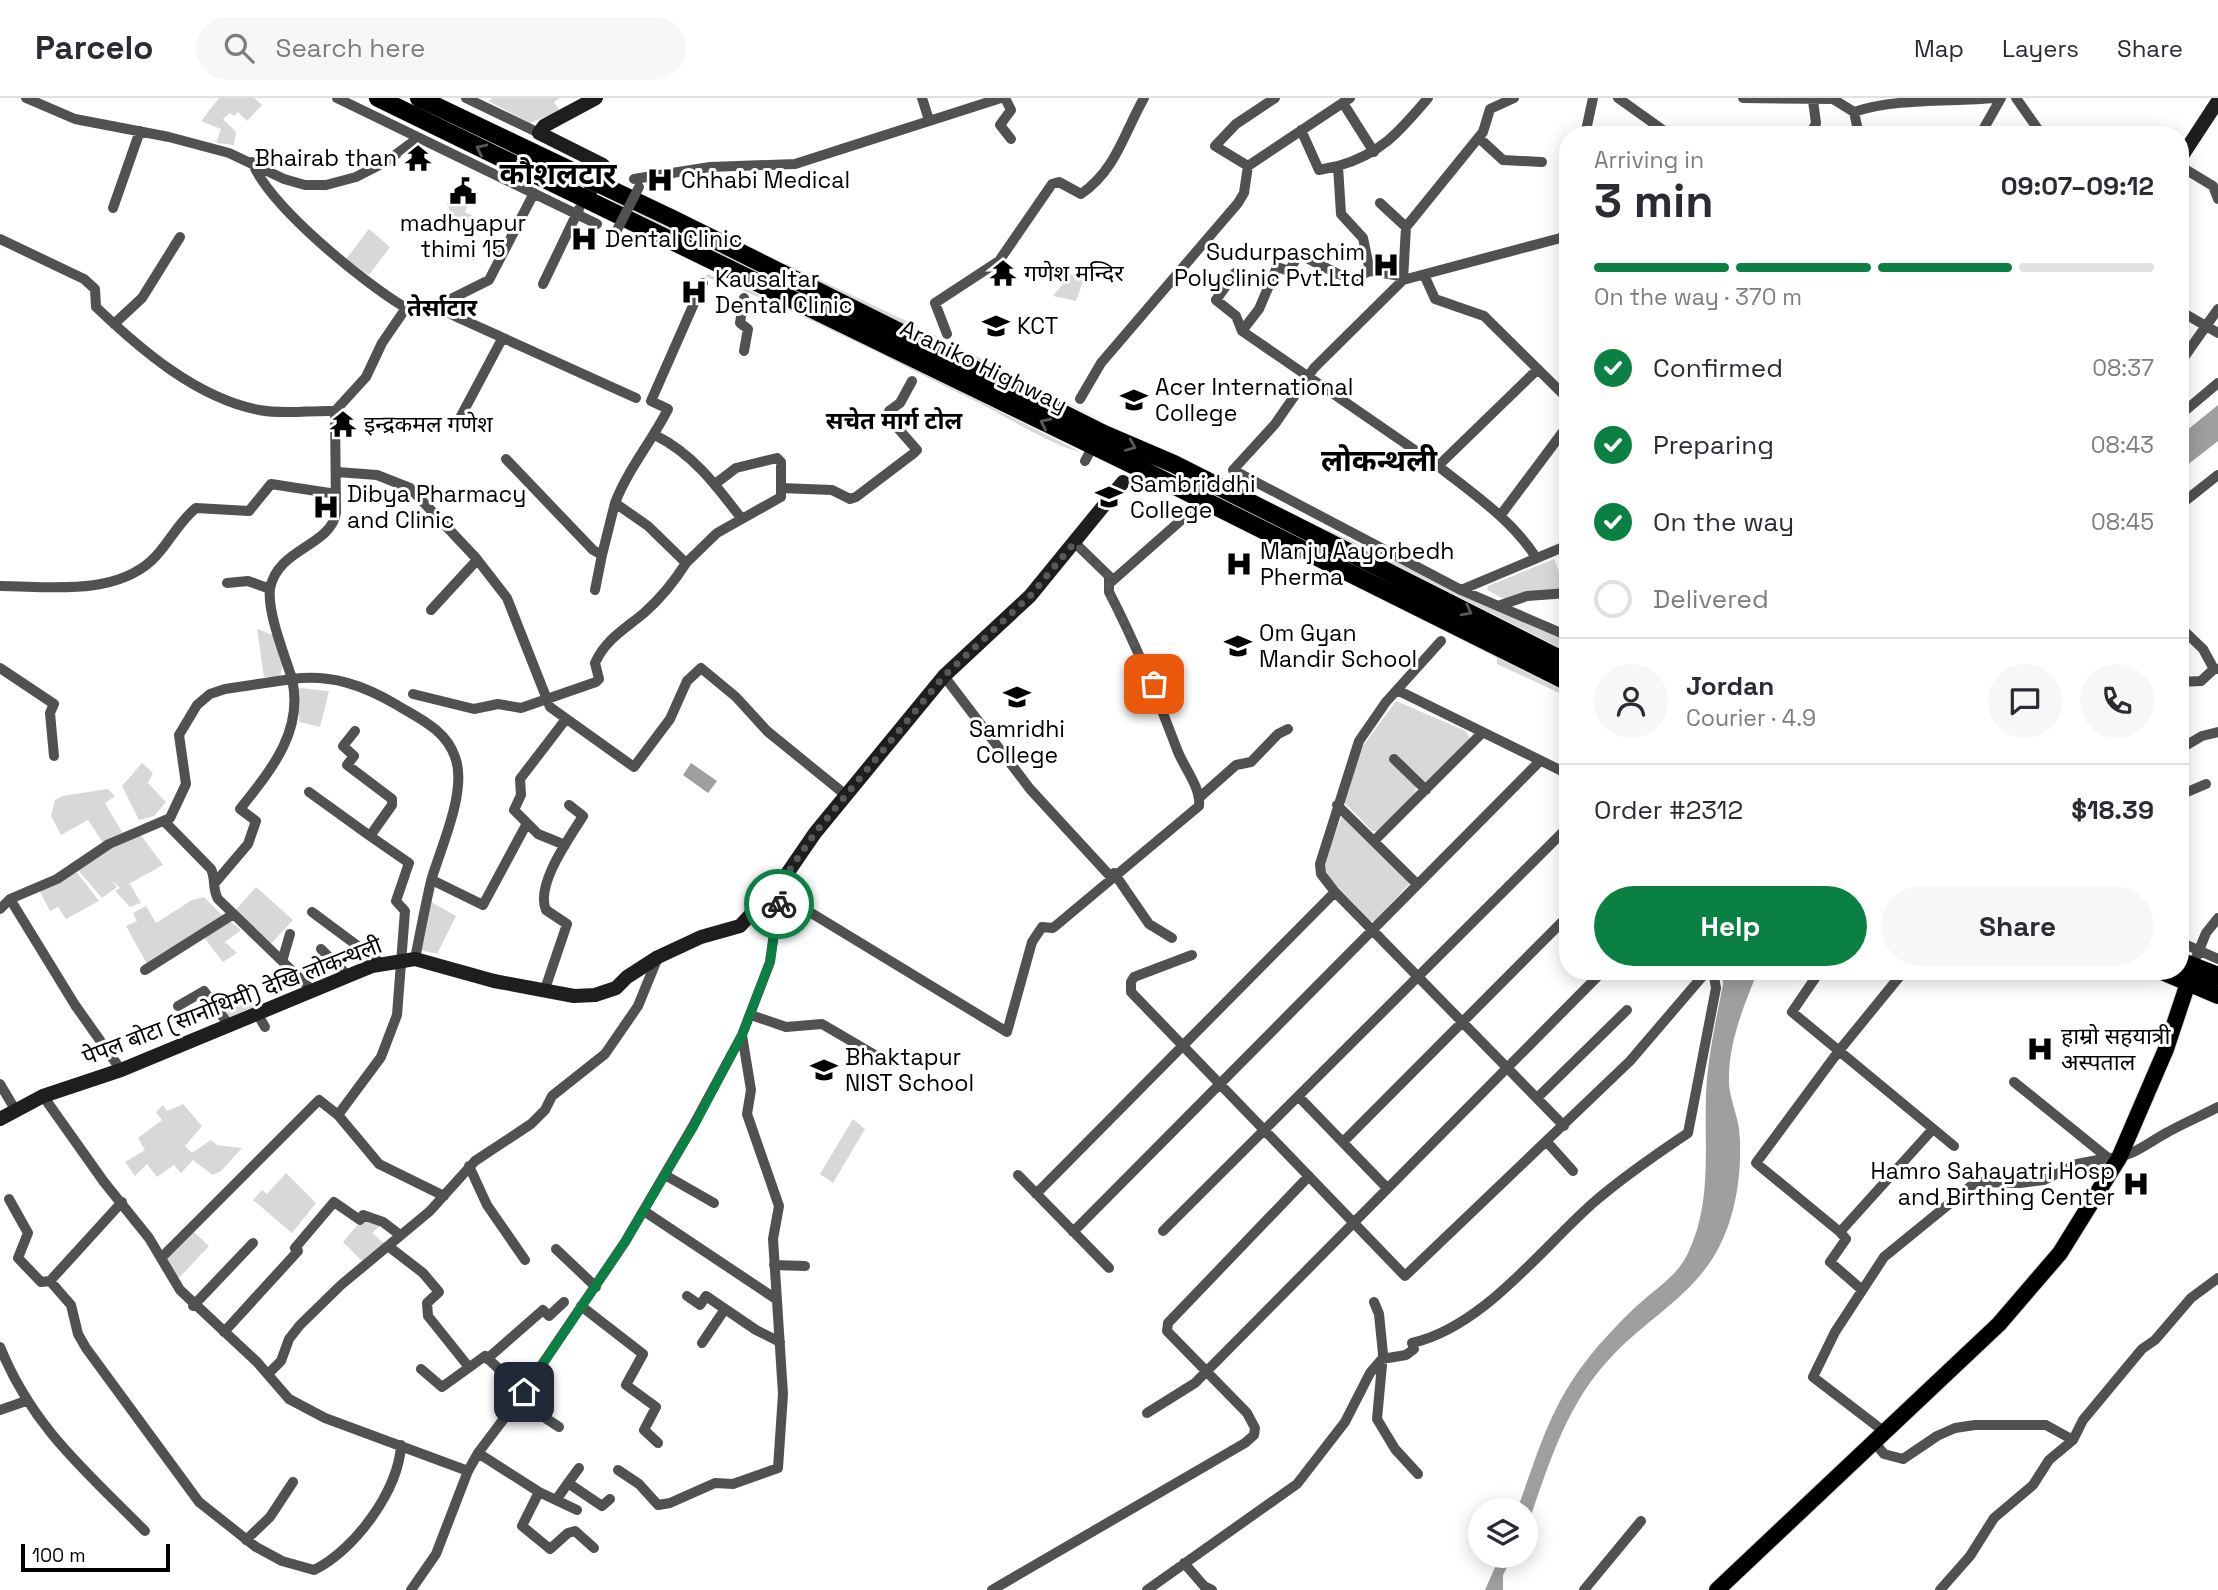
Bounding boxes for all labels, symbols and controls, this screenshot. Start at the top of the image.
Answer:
search box [196,17,686,80]
text: Parcelo [35,27,154,69]
icon: search [220,29,258,67]
text: Search here [276,31,425,65]
text: Map [1914,33,1964,64]
text: Layers [2002,33,2079,64]
text: Share [2117,33,2183,64]
place label: Bhairab than [255,143,397,173]
temple icon: Bhairab than [403,143,433,173]
one-way arrow [476,143,488,157]
text: Arriving in [1594,145,1704,175]
district label: कौशलटार [500,154,617,193]
hospital icon: Chhabi Medical [645,165,675,195]
place label: Chhabi Medical [681,165,850,195]
text: 09:07–09:12 [2001,169,2154,203]
text: 3 min [1594,172,1714,230]
public building icon: madhyapur thimi 15 [448,176,478,206]
place label: madhyapur thimi 15 [400,208,526,264]
hospital icon: Dental Clinic [569,224,599,254]
place label: Dental Clinic [605,224,742,254]
place label: Sudurpaschim Polyclinic Pvt.Ltd [1174,237,1365,293]
hospital icon: Sudurpaschim Polyclinic Pvt.Ltd [1371,250,1401,280]
temple icon: गणेश मन्दिर [988,258,1018,288]
place label: गणेश मन्दिर [1024,258,1124,288]
place label: Kausaltar Dental Clinic [715,264,852,320]
hospital icon: Kausaltar Dental Clinic [679,277,709,307]
text: On the way · 370 m [1594,282,1802,312]
district label: तेर्साटार [407,292,478,323]
school or university icon: KCT [981,311,1011,341]
place label: KCT [1017,311,1058,341]
street label: Araniko Highway [895,313,1073,419]
icon: check [1594,349,1632,387]
text: Confirmed [1653,351,1783,385]
text: 08:37 [2092,353,2154,383]
place label: Acer International College [1155,372,1353,428]
school or university icon: Acer International College [1119,385,1149,415]
district label: सचेत मार्ग टोल [826,405,964,436]
temple icon: इन्द्रकमल गणेश [328,409,358,439]
place label: इन्द्रकमल गणेश [364,409,493,439]
one-way arrow [1040,418,1052,432]
icon: check [1594,426,1632,464]
text: Preparing [1653,428,1774,462]
text: 08:43 [2091,430,2154,460]
one-way arrow [1124,438,1136,452]
district label: लोकन्थली [1321,441,1438,480]
place label: Sambriddhi College [1130,469,1256,525]
place label: Dibya Pharmacy and Clinic [347,479,526,535]
school or university icon: Sambriddhi College [1094,482,1124,512]
hospital icon: Dibya Pharmacy and Clinic [311,492,341,522]
icon: check [1594,503,1632,541]
text: On the way [1653,505,1794,539]
text: 08:45 [2091,507,2154,537]
place label: Manju Aayorbedh Pherma [1260,536,1454,592]
hospital icon: Manju Aayorbedh Pherma [1224,549,1254,579]
text: Delivered [1653,582,1769,616]
one-way arrow [1460,603,1472,617]
place label: Om Gyan Mandir School [1259,618,1417,674]
school or university icon: Om Gyan Mandir School [1223,631,1253,661]
pin [1124,654,1184,714]
button: person [1594,664,1668,738]
button: chat [1988,664,2062,738]
button: phone [2080,664,2154,738]
icon: bag [1135,665,1173,703]
text: Jordan [1686,669,1774,703]
school or university icon: Samridhi College [1002,682,1032,712]
text: Courier · 4.9 [1686,703,1816,733]
place label: Samridhi College [969,714,1065,770]
text: Order #2312 [1594,793,1743,827]
text: $18.39 [2071,793,2154,827]
courier [744,869,814,939]
icon: bike [760,885,798,923]
button: Help [1594,886,1867,966]
button: Share [1881,886,2154,966]
street label: पेपल बोटा (सानोथिमी) देखि लोकन्थली [78,930,387,1072]
place label: हाम्रो सहयात्री अस्पताल [2061,1021,2172,1077]
hospital icon: हाम्रो सहयात्री अस्पताल [2025,1034,2055,1064]
place label: Bhaktapur NIST School [845,1042,974,1098]
school or university icon: Bhaktapur NIST School [809,1055,839,1085]
place label: Hamro Sahayatri Hosp and Birthing Center [1871,1156,2115,1212]
hospital icon: Hamro Sahayatri Hosp and Birthing Center [2121,1169,2151,1199]
pin [494,1362,554,1422]
icon: home [505,1373,543,1411]
map controls [1468,1498,1538,1568]
button: layers [1468,1498,1538,1568]
scale bar [21,1541,170,1573]
text: 100 m [32,1543,86,1568]

